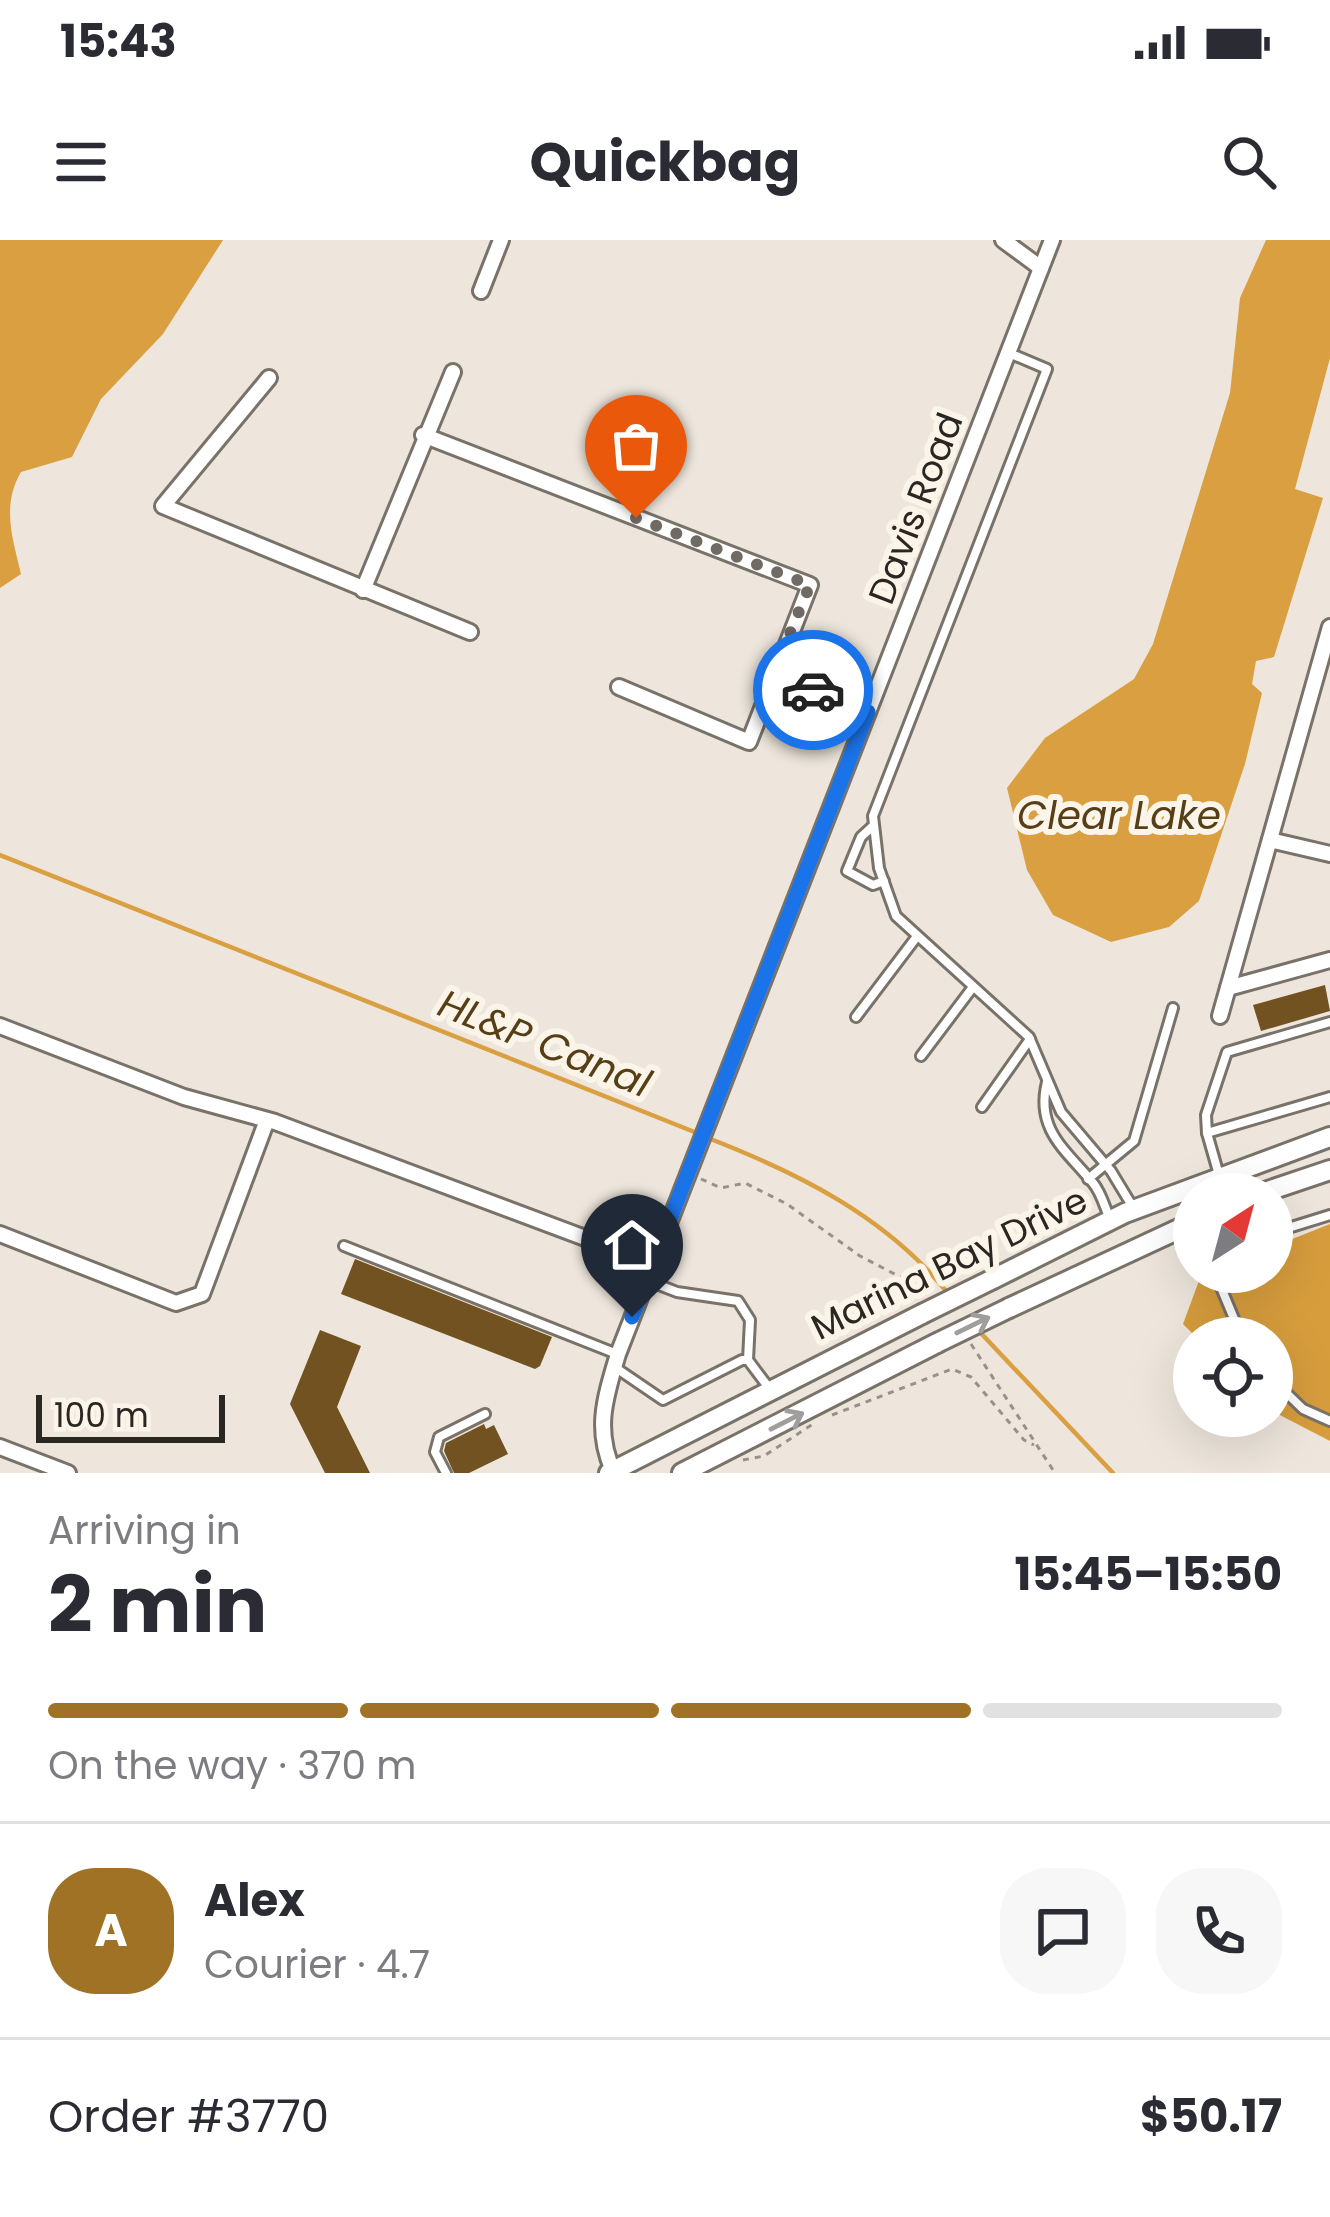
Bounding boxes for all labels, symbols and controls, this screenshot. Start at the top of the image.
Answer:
text: 15:43 [60,10,177,73]
text: Quickbag [530,124,800,200]
icon: menu [48,129,114,195]
icon: search [1216,129,1282,195]
pin [585,395,687,518]
street label: Davis Road [856,405,975,611]
icon: bag [603,413,669,479]
courier [753,630,873,750]
icon: car [780,657,846,723]
water label: Clear Lake [1017,788,1221,843]
water label: HL&P Canal [430,976,660,1111]
north arrow [1173,1173,1293,1293]
map controls [1173,1173,1293,1437]
street label: Marina Bay Drive [803,1175,1096,1352]
pin [581,1194,683,1317]
icon: home [599,1212,665,1278]
one-way arrow [955,1313,990,1336]
button: locate [1173,1317,1293,1437]
scale bar [36,1389,225,1442]
text: 100 m [54,1392,149,1439]
one-way arrow [769,1408,804,1431]
text: Arriving in [48,1503,241,1558]
text: 15:45–15:50 [1015,1543,1282,1606]
text: 2 min [48,1550,267,1659]
text: On the way · 370 m [48,1738,417,1793]
button: chat [1000,1868,1126,1994]
button: phone [1156,1868,1282,1994]
text: Alex [204,1869,305,1932]
text: A [94,1899,128,1962]
text: Courier · 4.7 [204,1937,430,1992]
text: Order #3770 [48,2085,329,2148]
text: $50.17 [1140,2085,1282,2148]

